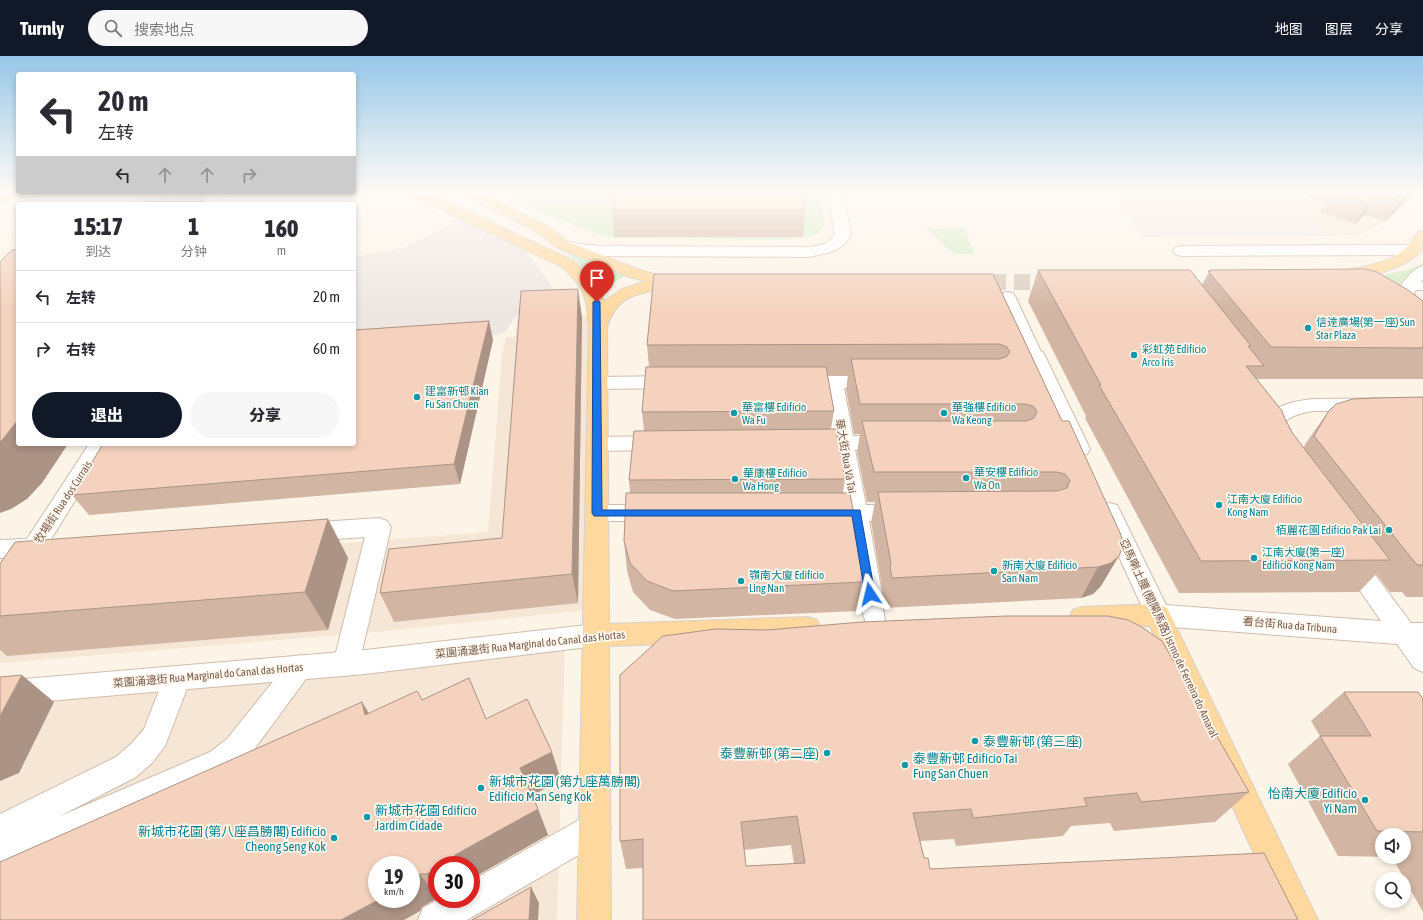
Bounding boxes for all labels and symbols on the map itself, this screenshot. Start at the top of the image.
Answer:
pin [580,261,614,302]
place label: 信達廣場(第一座) Sun Star Plaza [1316,316,1415,341]
marker: 信達廣場(第一座) Sun Star Plaza [1303,323,1313,333]
place label: 彩虹苑 Edifício Arco Íris [1142,343,1206,368]
marker: 彩虹苑 Edifício Arco Íris [1129,350,1139,360]
place label: 建富新邨 Kian Fu San Chuen [425,385,489,410]
marker: 建富新邨 Kian Fu San Chuen [412,392,422,402]
place label: 華富樓 Edifício Wa Fu [742,401,806,426]
place label: 華強樓 Edifício Wa Keong [952,401,1016,426]
marker: 華富樓 Edifício Wa Fu [729,408,739,418]
marker: 華強樓 Edifício Wa Keong [939,408,949,418]
street label: 華大街 Rua Vá Tai [834,418,858,494]
street label: 牧場街 Rua dos Currais [32,458,94,545]
place label: 華安樓 Edifício Wa On [974,466,1038,491]
place label: 華康樓 Edifício Wa Hong [743,467,807,492]
marker: 華安樓 Edifício Wa On [961,473,971,483]
marker: 華康樓 Edifício Wa Hong [730,474,740,484]
place label: 江南大廈 Edifício Kong Nam [1227,493,1302,518]
marker: 江南大廈 Edifício Kong Nam [1214,500,1224,510]
place label: 栢麗花園 Edifício Pak Lai [1276,524,1381,536]
marker: 栢麗花園 Edifício Pak Lai [1384,525,1394,535]
street label: 亞馬喇土腰 (關閘馬路) Istmo de Ferreira do Amaral [1118,537,1220,739]
place label: 江南大廈(第一座) Edifício Kong Nam [1262,546,1345,571]
marker: 江南大廈(第一座) Edifício Kong Nam [1249,553,1259,563]
place label: 新南大廈 Edifício San Nam [1002,559,1077,584]
marker: 新南大廈 Edifício San Nam [989,566,999,576]
place label: 嶺南大廈 Edifício Ling Nan [749,569,824,594]
position arrow [849,573,891,615]
marker: 嶺南大廈 Edifício Ling Nan [736,576,746,586]
street label: 看台街 Rua da Tribuna [1242,615,1338,635]
street label: 菜園涌邊街 Rua Marginal do Canal das Hortas [434,628,626,660]
street label: 菜園涌邊街 Rua Marginal do Canal das Hortas [112,661,304,689]
place label: 泰豐新邨 (第三座) [983,734,1082,749]
marker: 泰豐新邨 (第三座) [970,736,980,746]
place label: 泰豐新邨 (第二座) [720,746,819,761]
marker: 泰豐新邨 (第二座) [822,748,832,758]
place label: 泰豐新邨 Edifício Tai Fung San Chuen [913,751,1018,781]
marker: 泰豐新邨 Edifício Tai Fung San Chuen [900,760,910,770]
place label: 新城市花園 (第九座萬勝閣) Edifício Man Seng Kok [489,774,640,804]
marker: 新城市花園 (第九座萬勝閣) Edifício Man Seng Kok [476,783,486,793]
place label: 怡南大廈 Edifício Yi Nam [1268,786,1357,816]
marker: 怡南大廈 Edifício Yi Nam [1360,795,1370,805]
place label: 新城市花園 Edifício Jardim Cidade [375,803,477,833]
marker: 新城市花園 Edifício Jardim Cidade [362,812,372,822]
place label: 新城市花園 (第八座昌勝閣) Edifício Cheong Seng Kok [138,824,326,854]
marker: 新城市花園 (第八座昌勝閣) Edifício Cheong Seng Kok [329,833,339,843]
speed limit sign: 30 [428,856,480,908]

